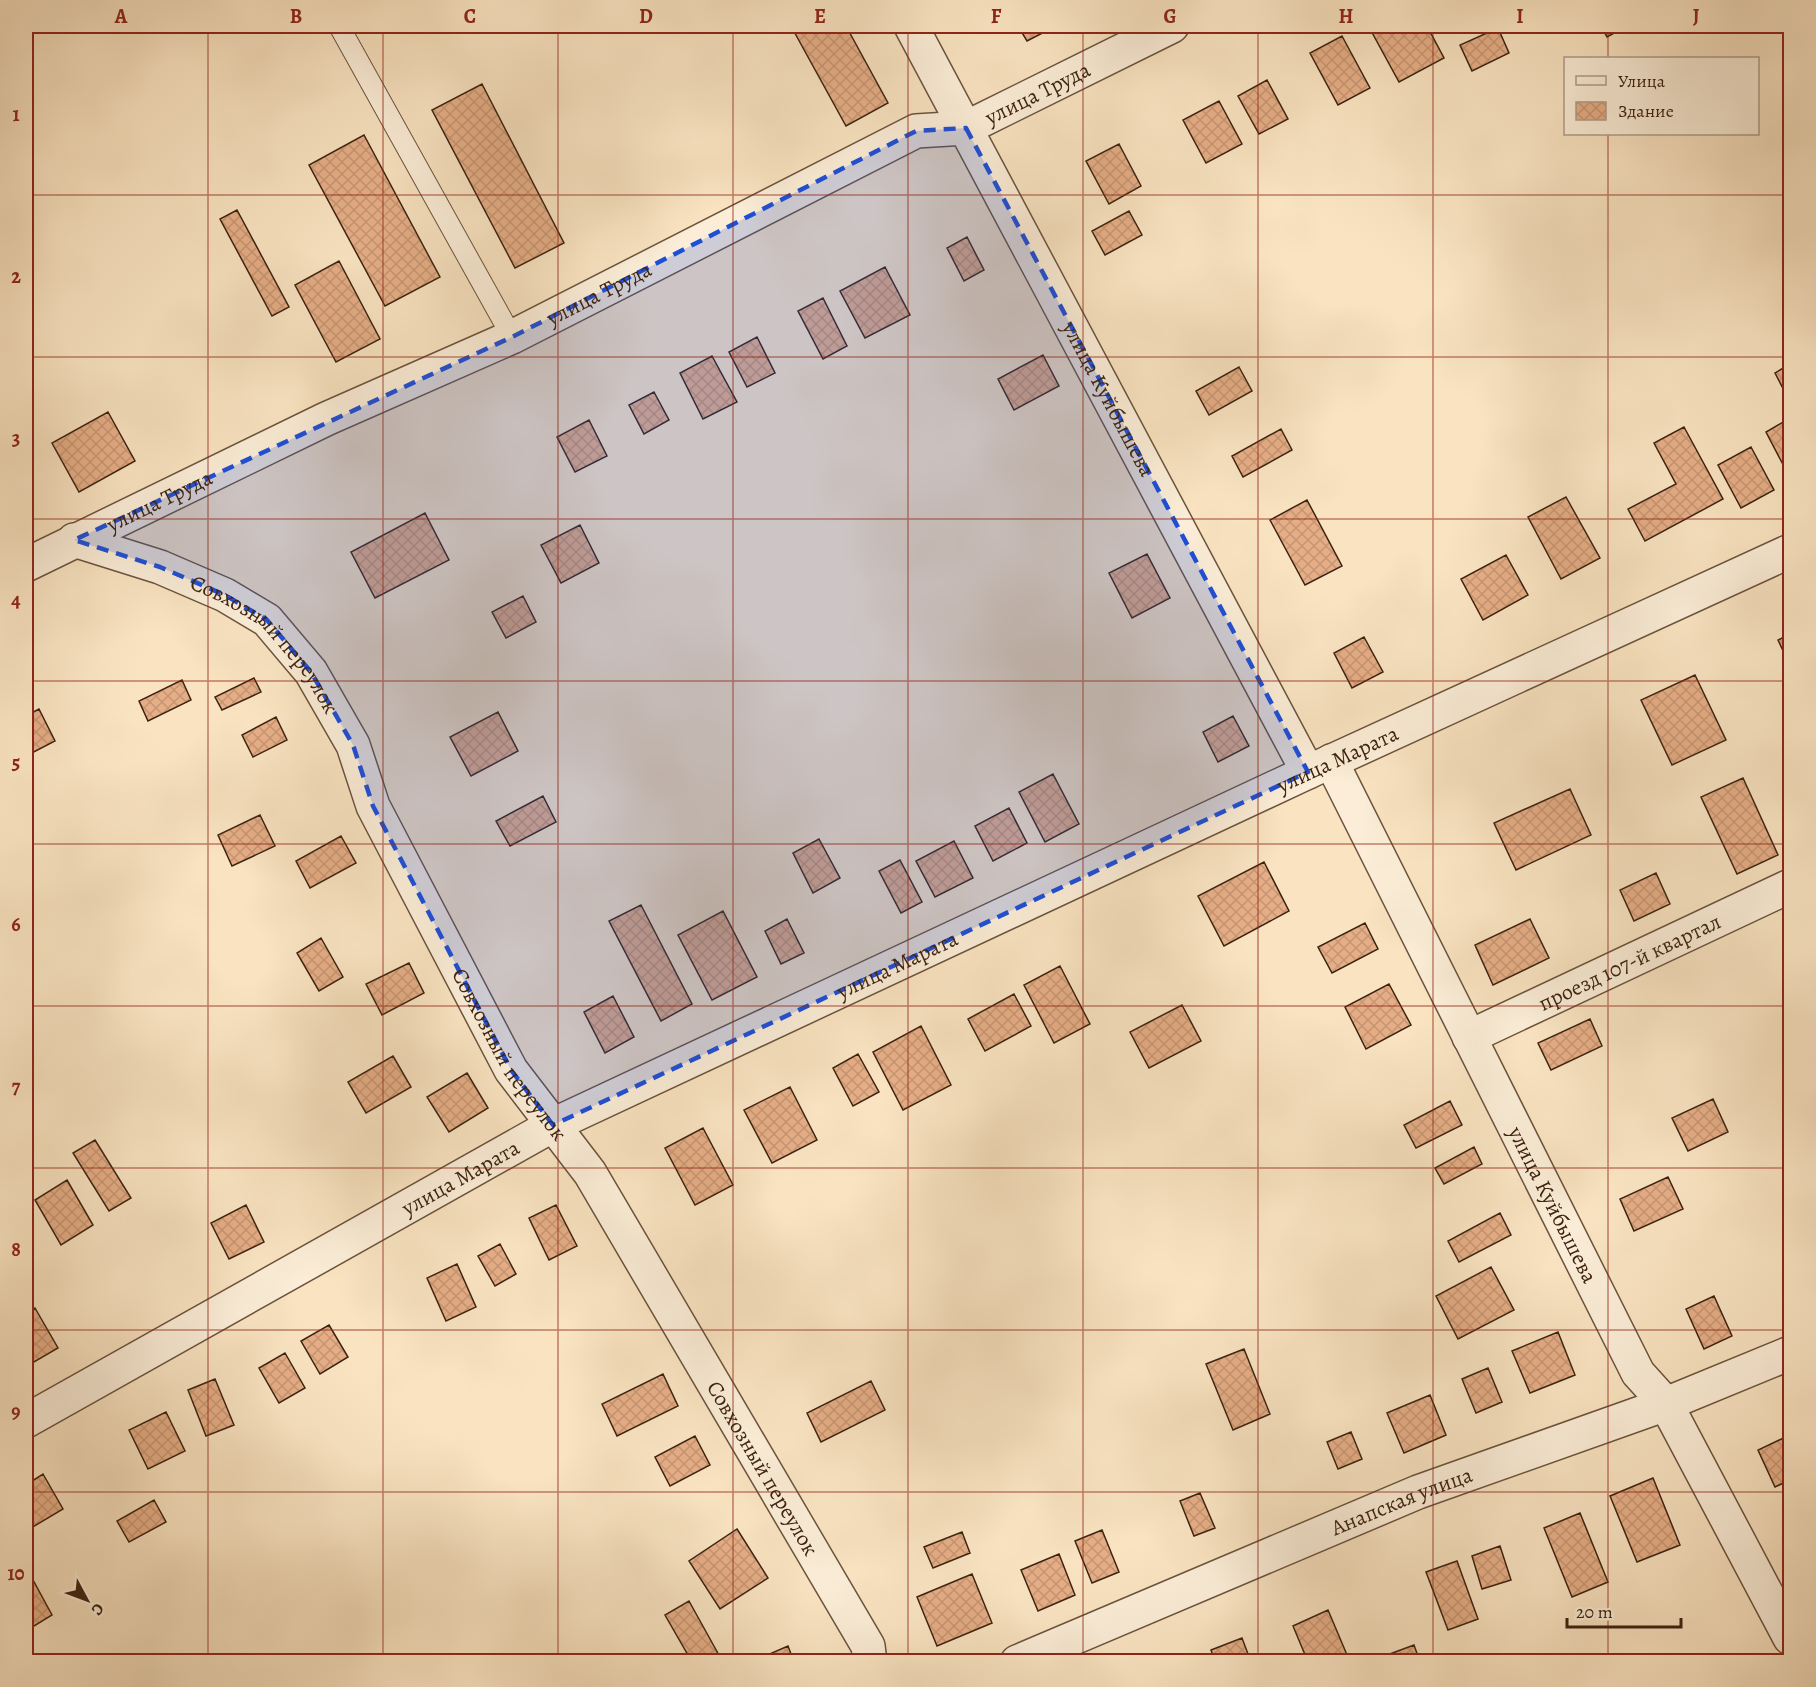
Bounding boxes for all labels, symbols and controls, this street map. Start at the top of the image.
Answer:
text: A [114,3,128,30]
text: B [290,3,302,30]
text: C [464,3,476,30]
text: D [639,3,653,30]
text: E [814,3,826,30]
text: F [991,3,1002,30]
text: G [1163,3,1177,30]
text: H [1339,3,1354,30]
text: I [1516,3,1524,30]
text: J [1693,3,1700,30]
street label: улица Труда [979,54,1096,133]
legend [1564,57,1759,135]
text: Улица [1618,69,1666,93]
text: Здание [1618,99,1674,123]
text: 1 [12,101,20,128]
street label: улица Труда [540,254,657,334]
text: 2 [11,263,21,290]
street label: улица Куйбышева [1054,315,1162,483]
text: 3 [12,425,20,452]
street label: улица Труда [101,462,218,540]
street label: Совхозный переулок [186,568,346,719]
text: 4 [11,587,21,614]
street label: улица Марата [1271,718,1404,801]
text: 5 [12,749,20,776]
street label: проезд 107-й квартал [1533,907,1726,1018]
text: 6 [11,911,21,938]
street label: улица Марата [831,923,964,1007]
street label: Совхозный переулок [444,963,574,1147]
text: 7 [12,1073,21,1100]
street label: улица Куйбышева [1500,1120,1605,1289]
street label: улица Марата [395,1132,526,1224]
text: 8 [11,1236,21,1263]
street label: Совхозный переулок [699,1375,826,1561]
text: 9 [11,1398,21,1425]
street label: Анапская улица [1326,1460,1477,1544]
text: 10 [7,1560,25,1587]
north arrow [57,1570,117,1630]
scale bar [1567,1591,1681,1629]
text: С [86,1598,109,1620]
text: 20 m [1576,1600,1613,1624]

